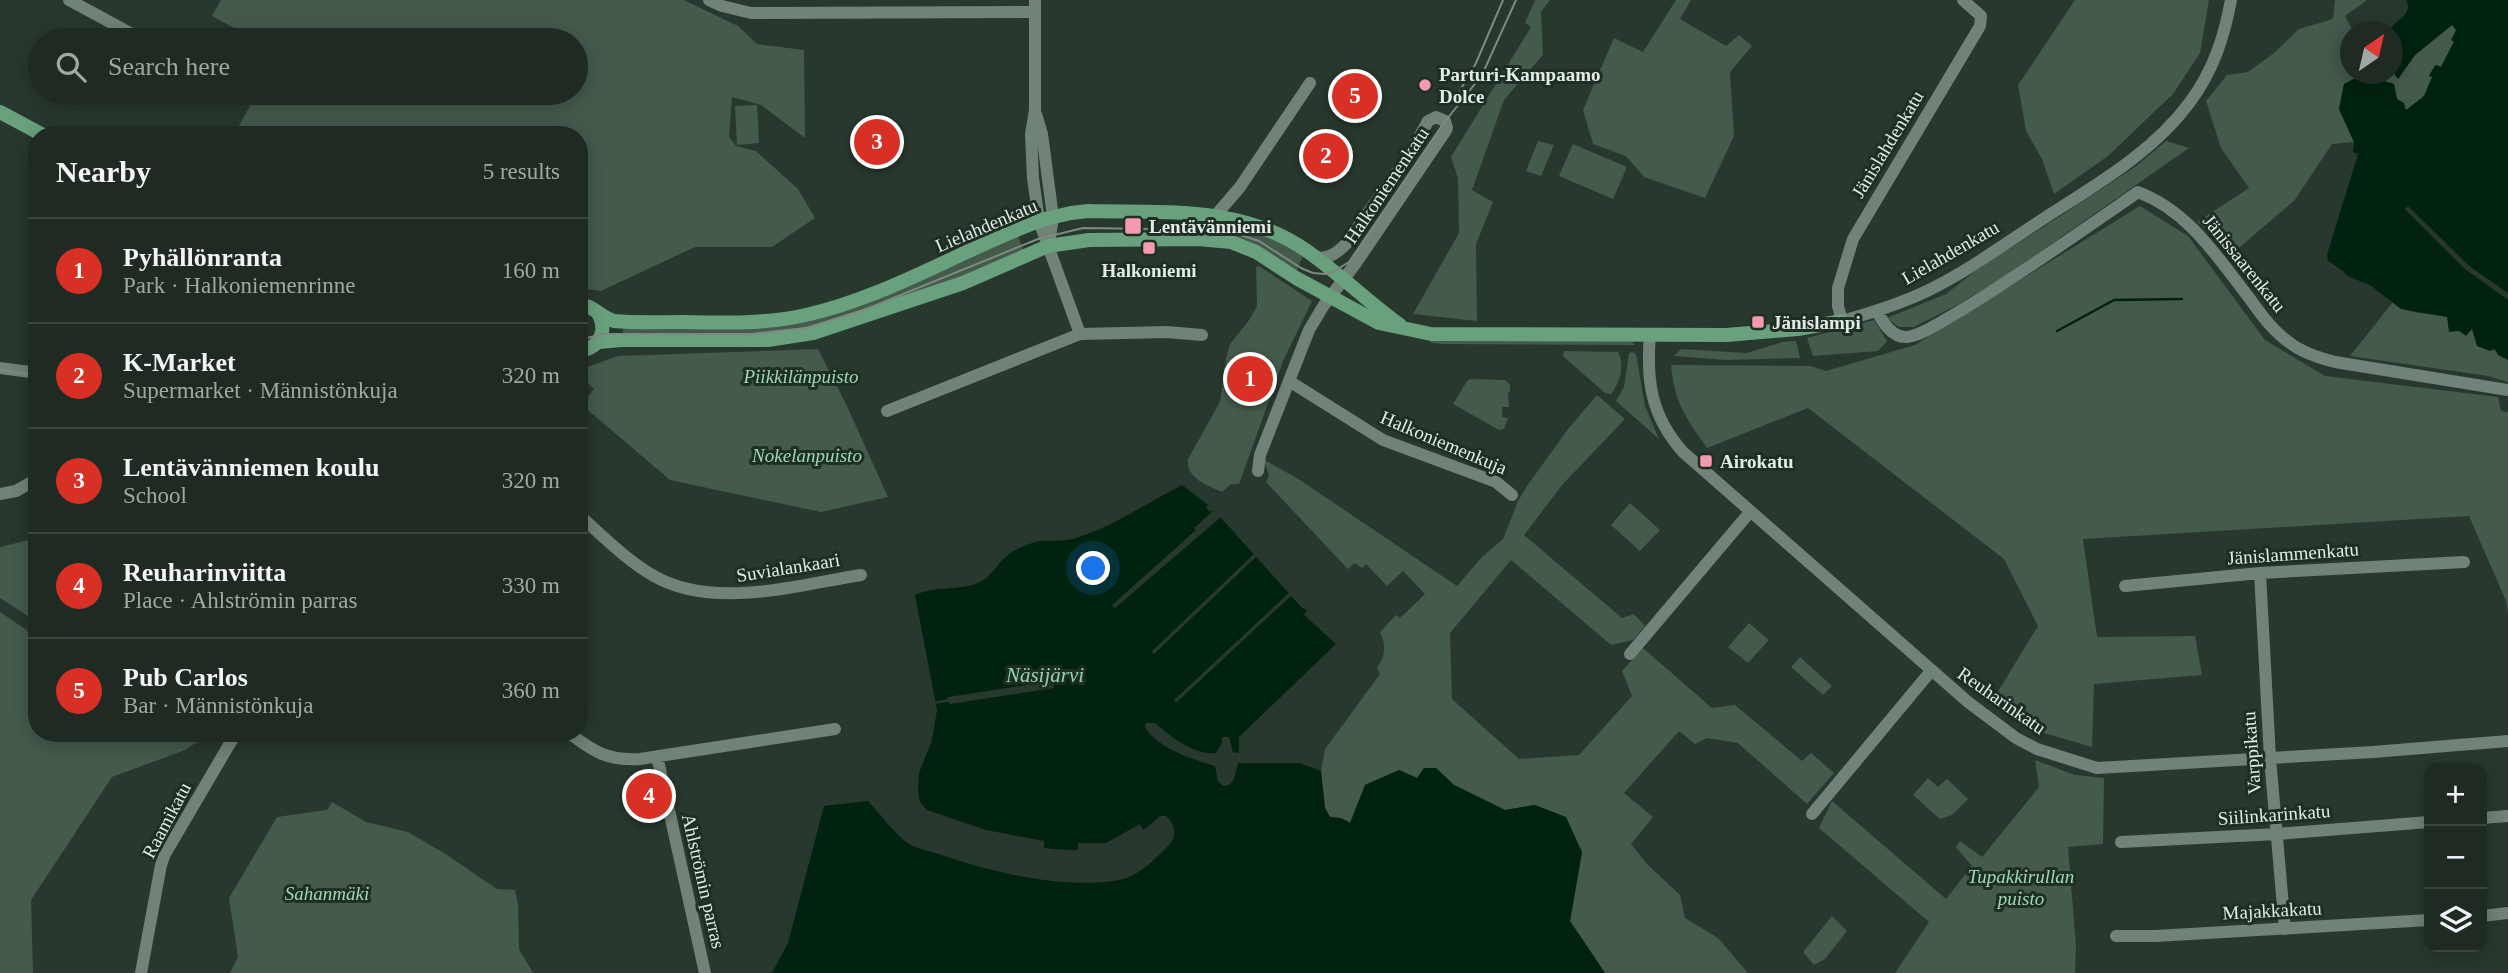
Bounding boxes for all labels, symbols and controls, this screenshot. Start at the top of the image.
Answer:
north arrow [2340,21,2403,84]
search box [28,28,588,105]
icon: search [52,48,90,86]
text: Search here [108,52,230,81]
place label: Parturi-Kampaamo Dolce [1439,64,1600,107]
pin: 5 [1332,70,1378,122]
marker: Parturi-Kampaamo Dolce [1417,77,1433,93]
street label: Jänislahdenkatu [1847,86,1928,202]
pin: 3 [854,116,900,168]
street label: Halkoniemenkatu [1340,123,1433,247]
pin: 2 [1303,130,1349,182]
text: Nearby [56,155,151,188]
text: 5 results [483,159,560,184]
street label: Lielahdenkatu [932,194,1041,256]
street label: Jänissaarenkatu [2199,210,2291,317]
marker: Lentävänniemi [1123,216,1143,236]
place label: Lentävänniemi [1149,216,1271,237]
street label: Lielahdenkatu [1898,216,2003,289]
marker: Halkoniemi [1141,240,1157,256]
text: Pyhällönranta [123,243,282,272]
text: 1 [73,258,85,283]
text: 160 m [502,258,560,283]
place label: Halkoniemi [1101,260,1197,281]
text: Park · Halkoniemenrinne [123,273,355,298]
place label: Jänislampi [1772,312,1861,333]
marker: Jänislampi [1750,314,1766,330]
text: K-Market [123,348,236,377]
pin: 1 [1227,353,1273,405]
text: 2 [73,363,85,388]
text: 320 m [502,363,560,388]
park label: Piikkilänpuisto [742,366,859,387]
text: Supermarket · Männistönkuja [123,378,398,403]
street label: Halkoniemenkuja [1378,406,1511,479]
park label: Nokelanpuisto [751,445,862,466]
place label: Airokatu [1720,451,1794,472]
text: Lentävänniemen koulu [123,453,379,482]
marker: Airokatu [1698,453,1714,469]
text: 3 [73,468,85,493]
text: 320 m [502,468,560,493]
text: School [123,483,187,508]
street label: Jänislammenkatu [2227,538,2360,569]
street label: Suvialankaari [735,549,841,586]
your location [1076,551,1110,585]
text: Reuharinviitta [123,558,286,587]
text: 4 [73,573,85,598]
text: 330 m [502,573,560,598]
text: Place · Ahlströmin parras [123,588,357,613]
street label: Reuharinkatu [1954,662,2050,739]
text: Pub Carlos [123,663,248,692]
water label: Näsijärvi [1005,663,1084,687]
text: 5 [73,678,85,703]
text: 360 m [502,678,560,703]
text: Bar · Männistönkuja [123,693,313,718]
street label: Varppikatu [2238,710,2265,795]
map controls [2424,763,2487,952]
button: + [2424,763,2487,826]
pin: 4 [626,770,672,822]
street label: Raamikatu [138,779,195,862]
street label: Siilinkarinkatu [2217,800,2332,829]
street label: Ahlströmin parras [678,812,729,951]
button: − [2424,826,2487,889]
park label: Tupakkirullan puisto [1968,866,2074,909]
park label: Sahanmäki [285,883,369,904]
button: layers [2424,889,2487,952]
street label: Majakkakatu [2222,897,2323,924]

